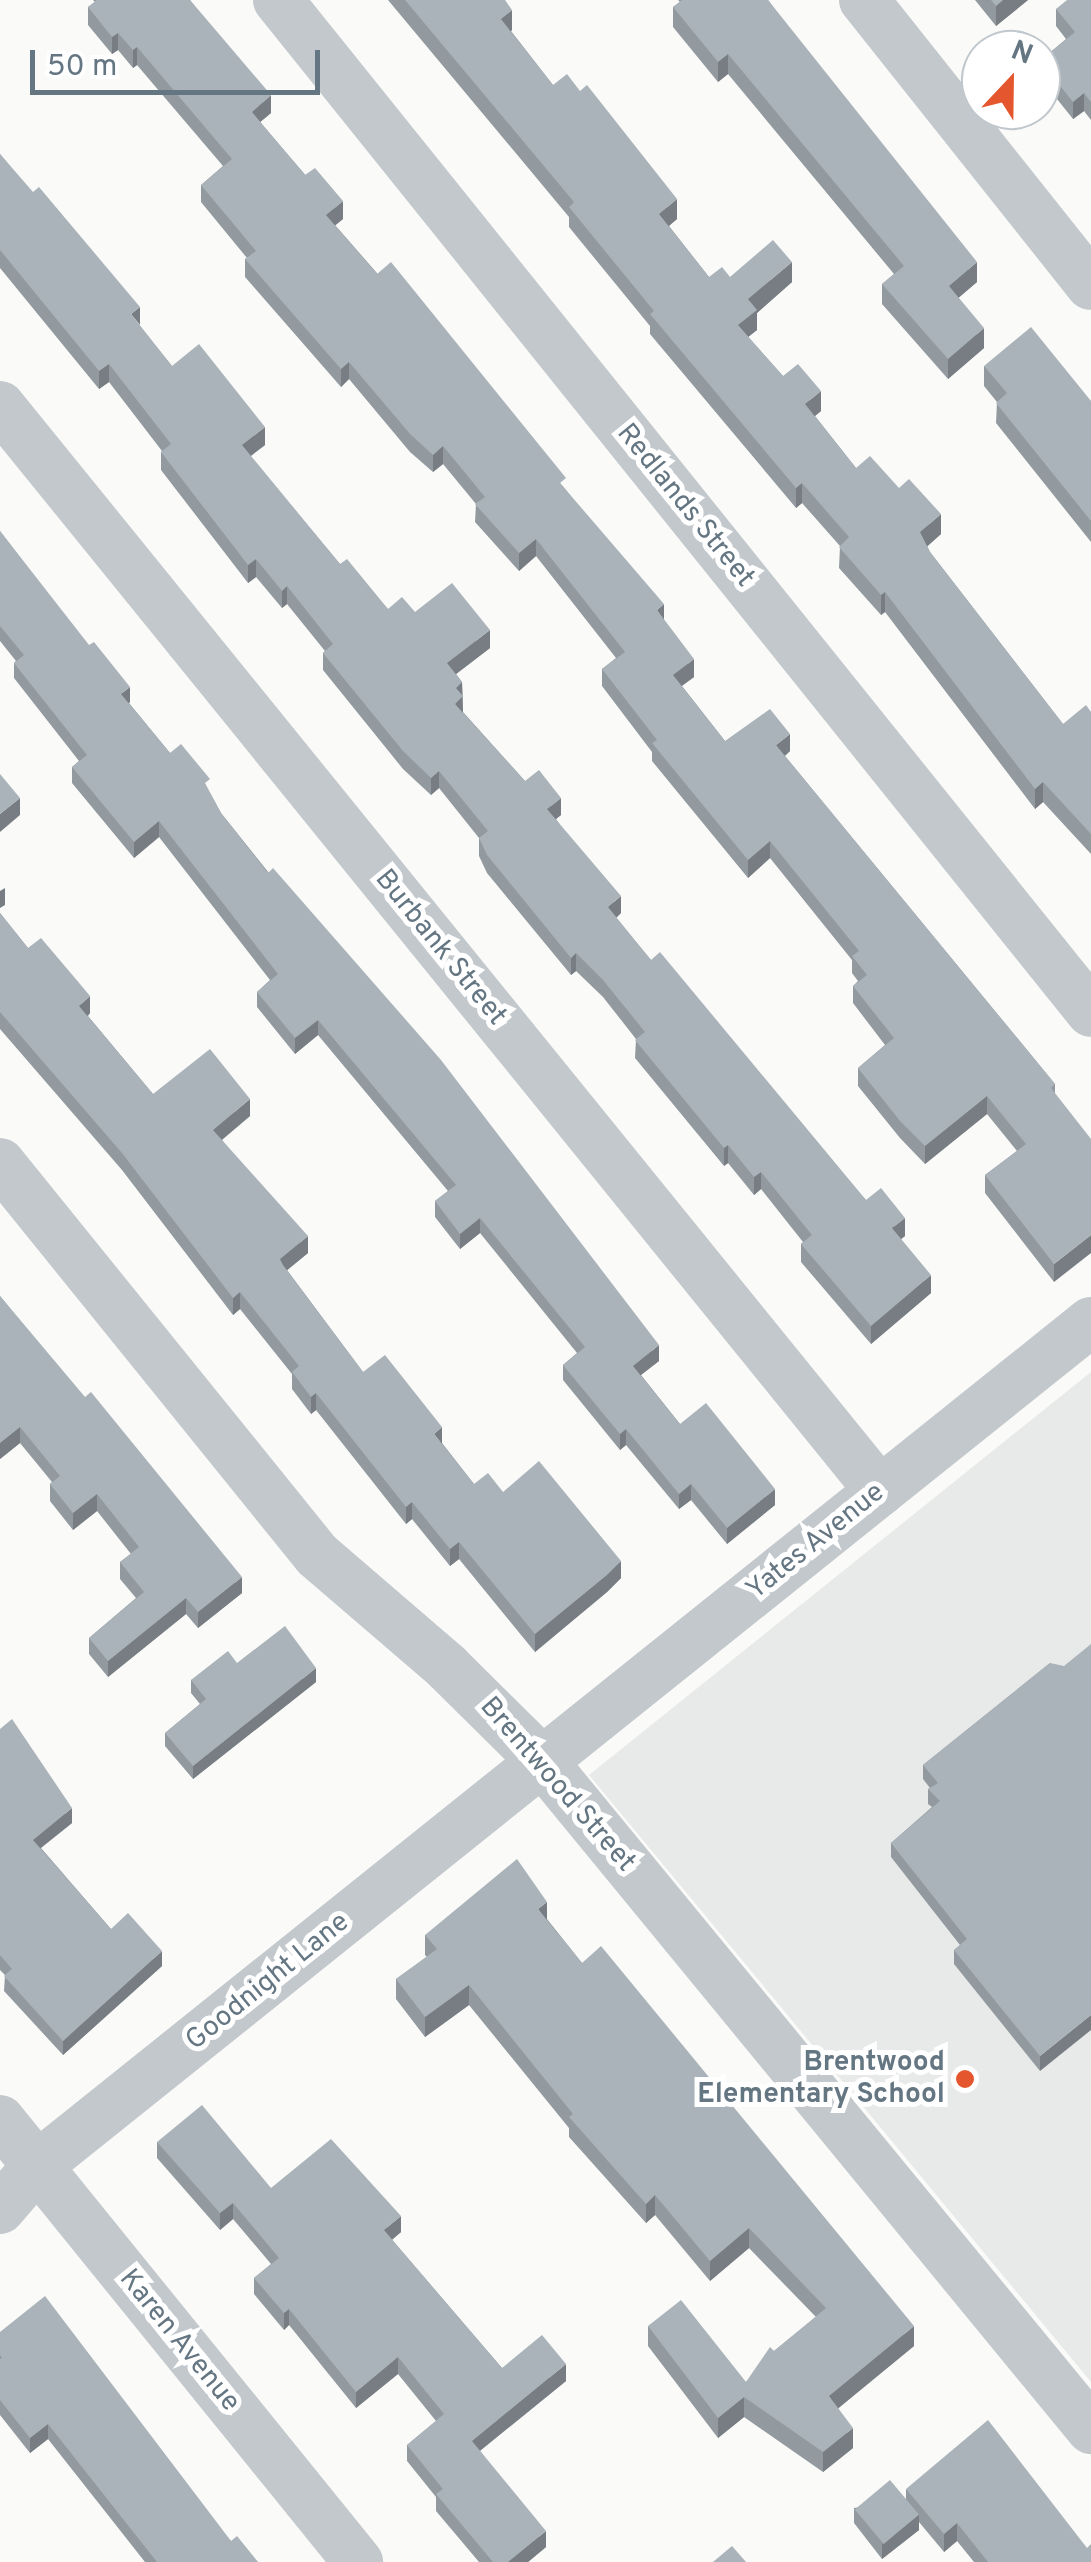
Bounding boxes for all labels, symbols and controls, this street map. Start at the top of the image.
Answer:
scale bar [35,30,325,92]
north arrow [961,30,1061,130]
text: N [1005,34,1038,74]
text: 50 m [47,49,117,86]
street label: Redlands Street [609,418,761,594]
street label: Burbank Street [367,863,513,1033]
street label: Yates Avenue [740,1476,892,1608]
street label: Brentwood Street [472,1691,642,1879]
street label: Goodnight Lane [180,1906,356,2058]
place label: Brentwood Elementary School [697,2046,945,2112]
marker: Brentwood Elementary School [954,2068,976,2090]
street label: Karen Avenue [111,2263,247,2419]

